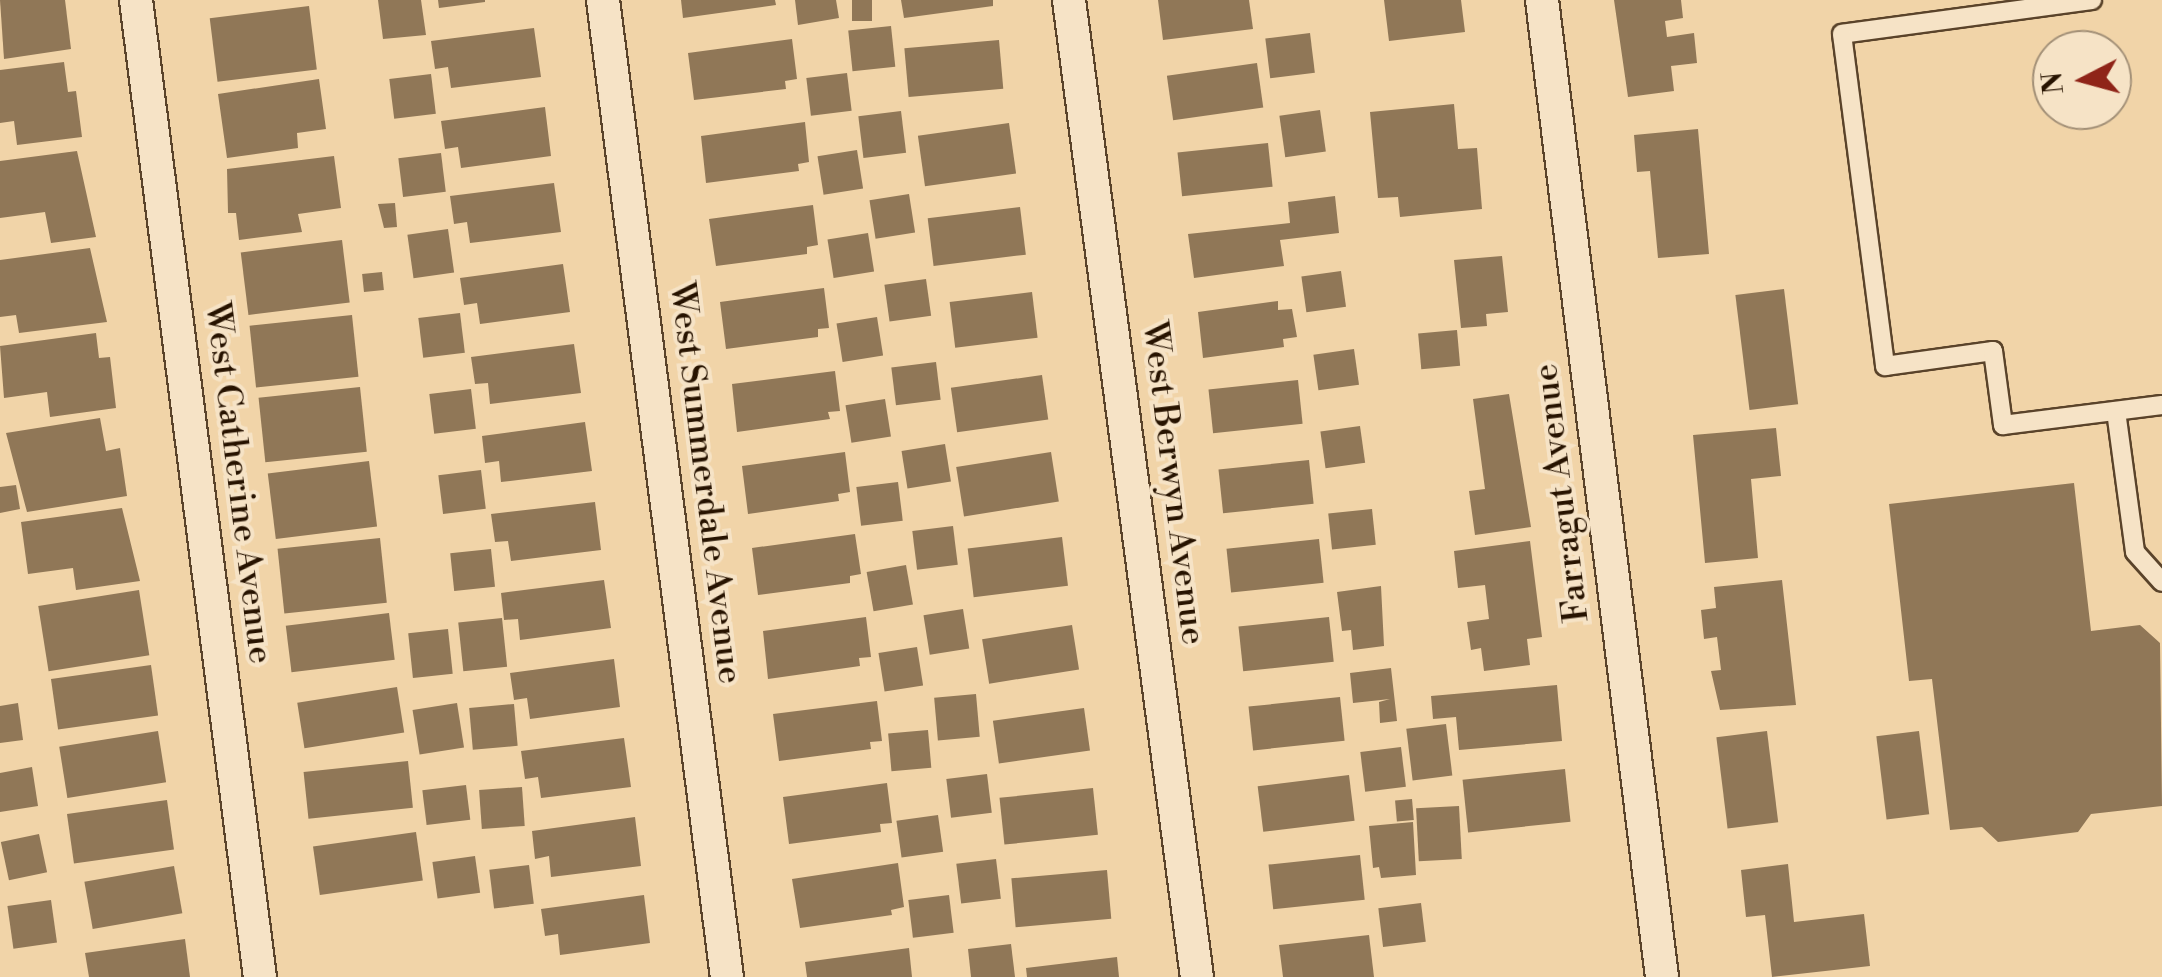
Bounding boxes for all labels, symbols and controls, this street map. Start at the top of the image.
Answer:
north arrow [2032,30,2132,130]
text: N [2035,70,2072,96]
street label: West Summerdale Avenue [660,280,750,686]
street label: West Catherine Avenue [195,300,281,666]
street label: West Berwyn Avenue [1132,319,1214,647]
street label: Farragut Avenue [1525,361,1599,625]

